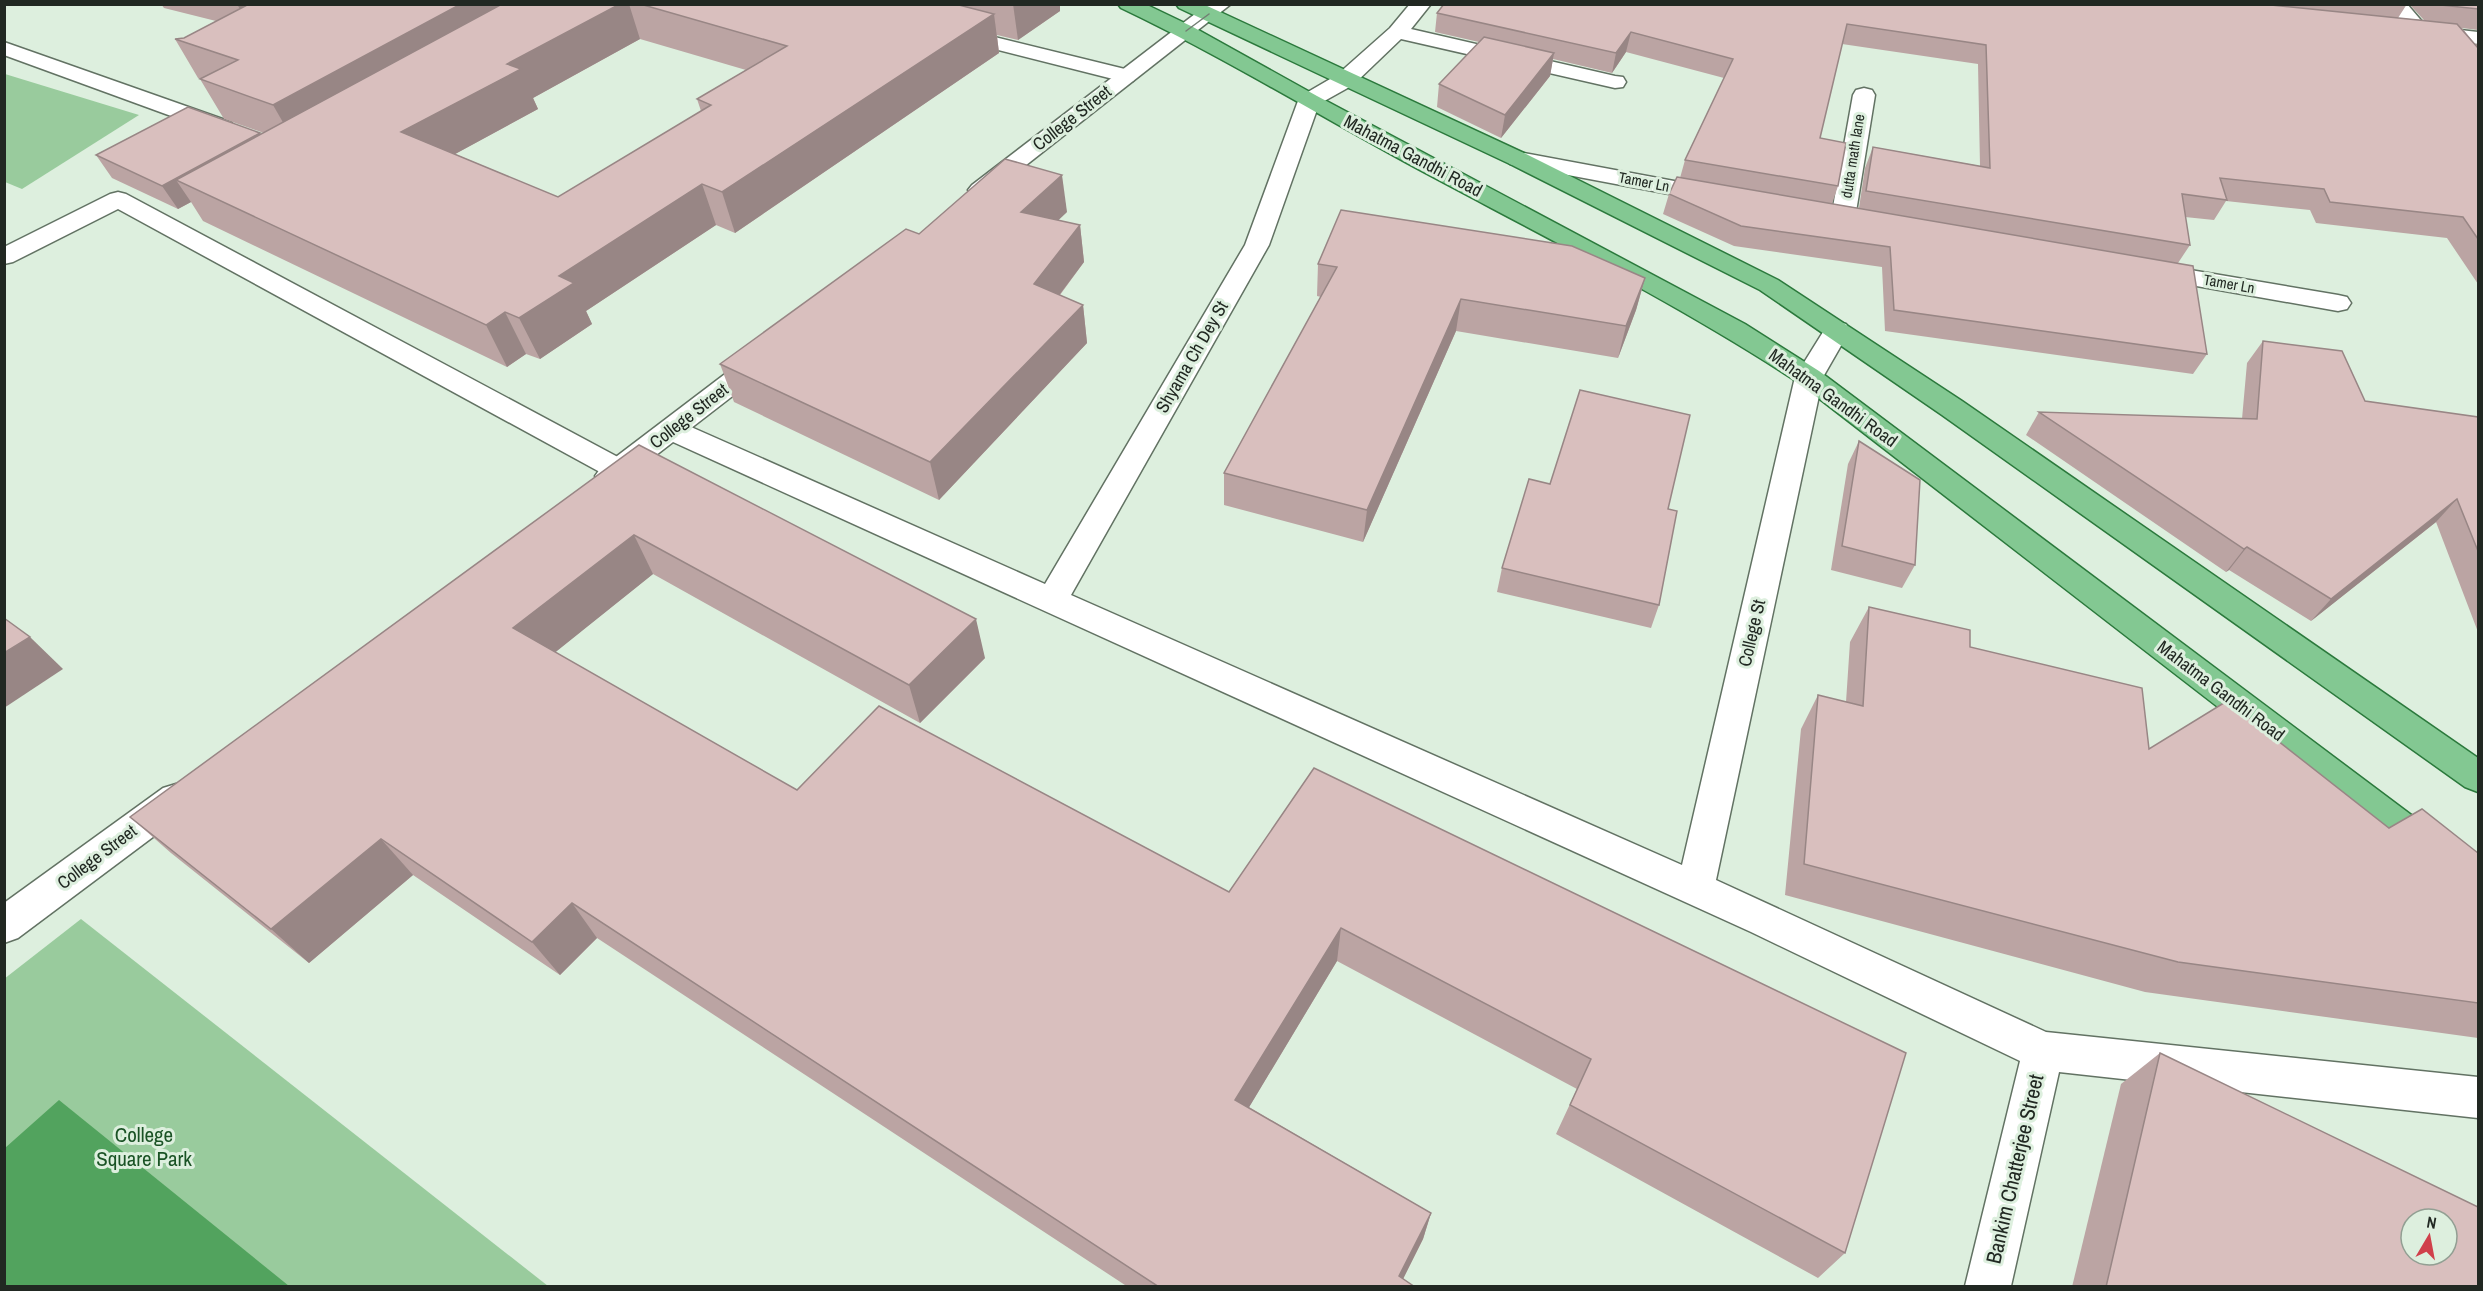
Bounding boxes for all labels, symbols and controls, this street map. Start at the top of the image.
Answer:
street label: College Street [1027,79,1116,156]
street label: Mahatma Gandhi Road [1340,109,1487,203]
street label: dutta math lane [1836,112,1870,199]
street label: Tamer Ln [1617,166,1671,197]
street label: Tamer Ln [2202,269,2256,298]
street label: Shyama Ch Dey St [1149,296,1234,417]
street label: Mahatma Gandhi Road [1764,342,1903,453]
street label: College Street [644,377,733,454]
street label: College St [1732,597,1771,669]
street label: Mahatma Gandhi Road [2153,634,2290,747]
street label: College Street [52,818,142,895]
street label: Bankim Chatterjee Street [1979,1071,2050,1266]
park label: College Square Park [96,1120,192,1173]
north arrow [2399,1207,2459,1267]
text: N [2425,1211,2438,1234]

